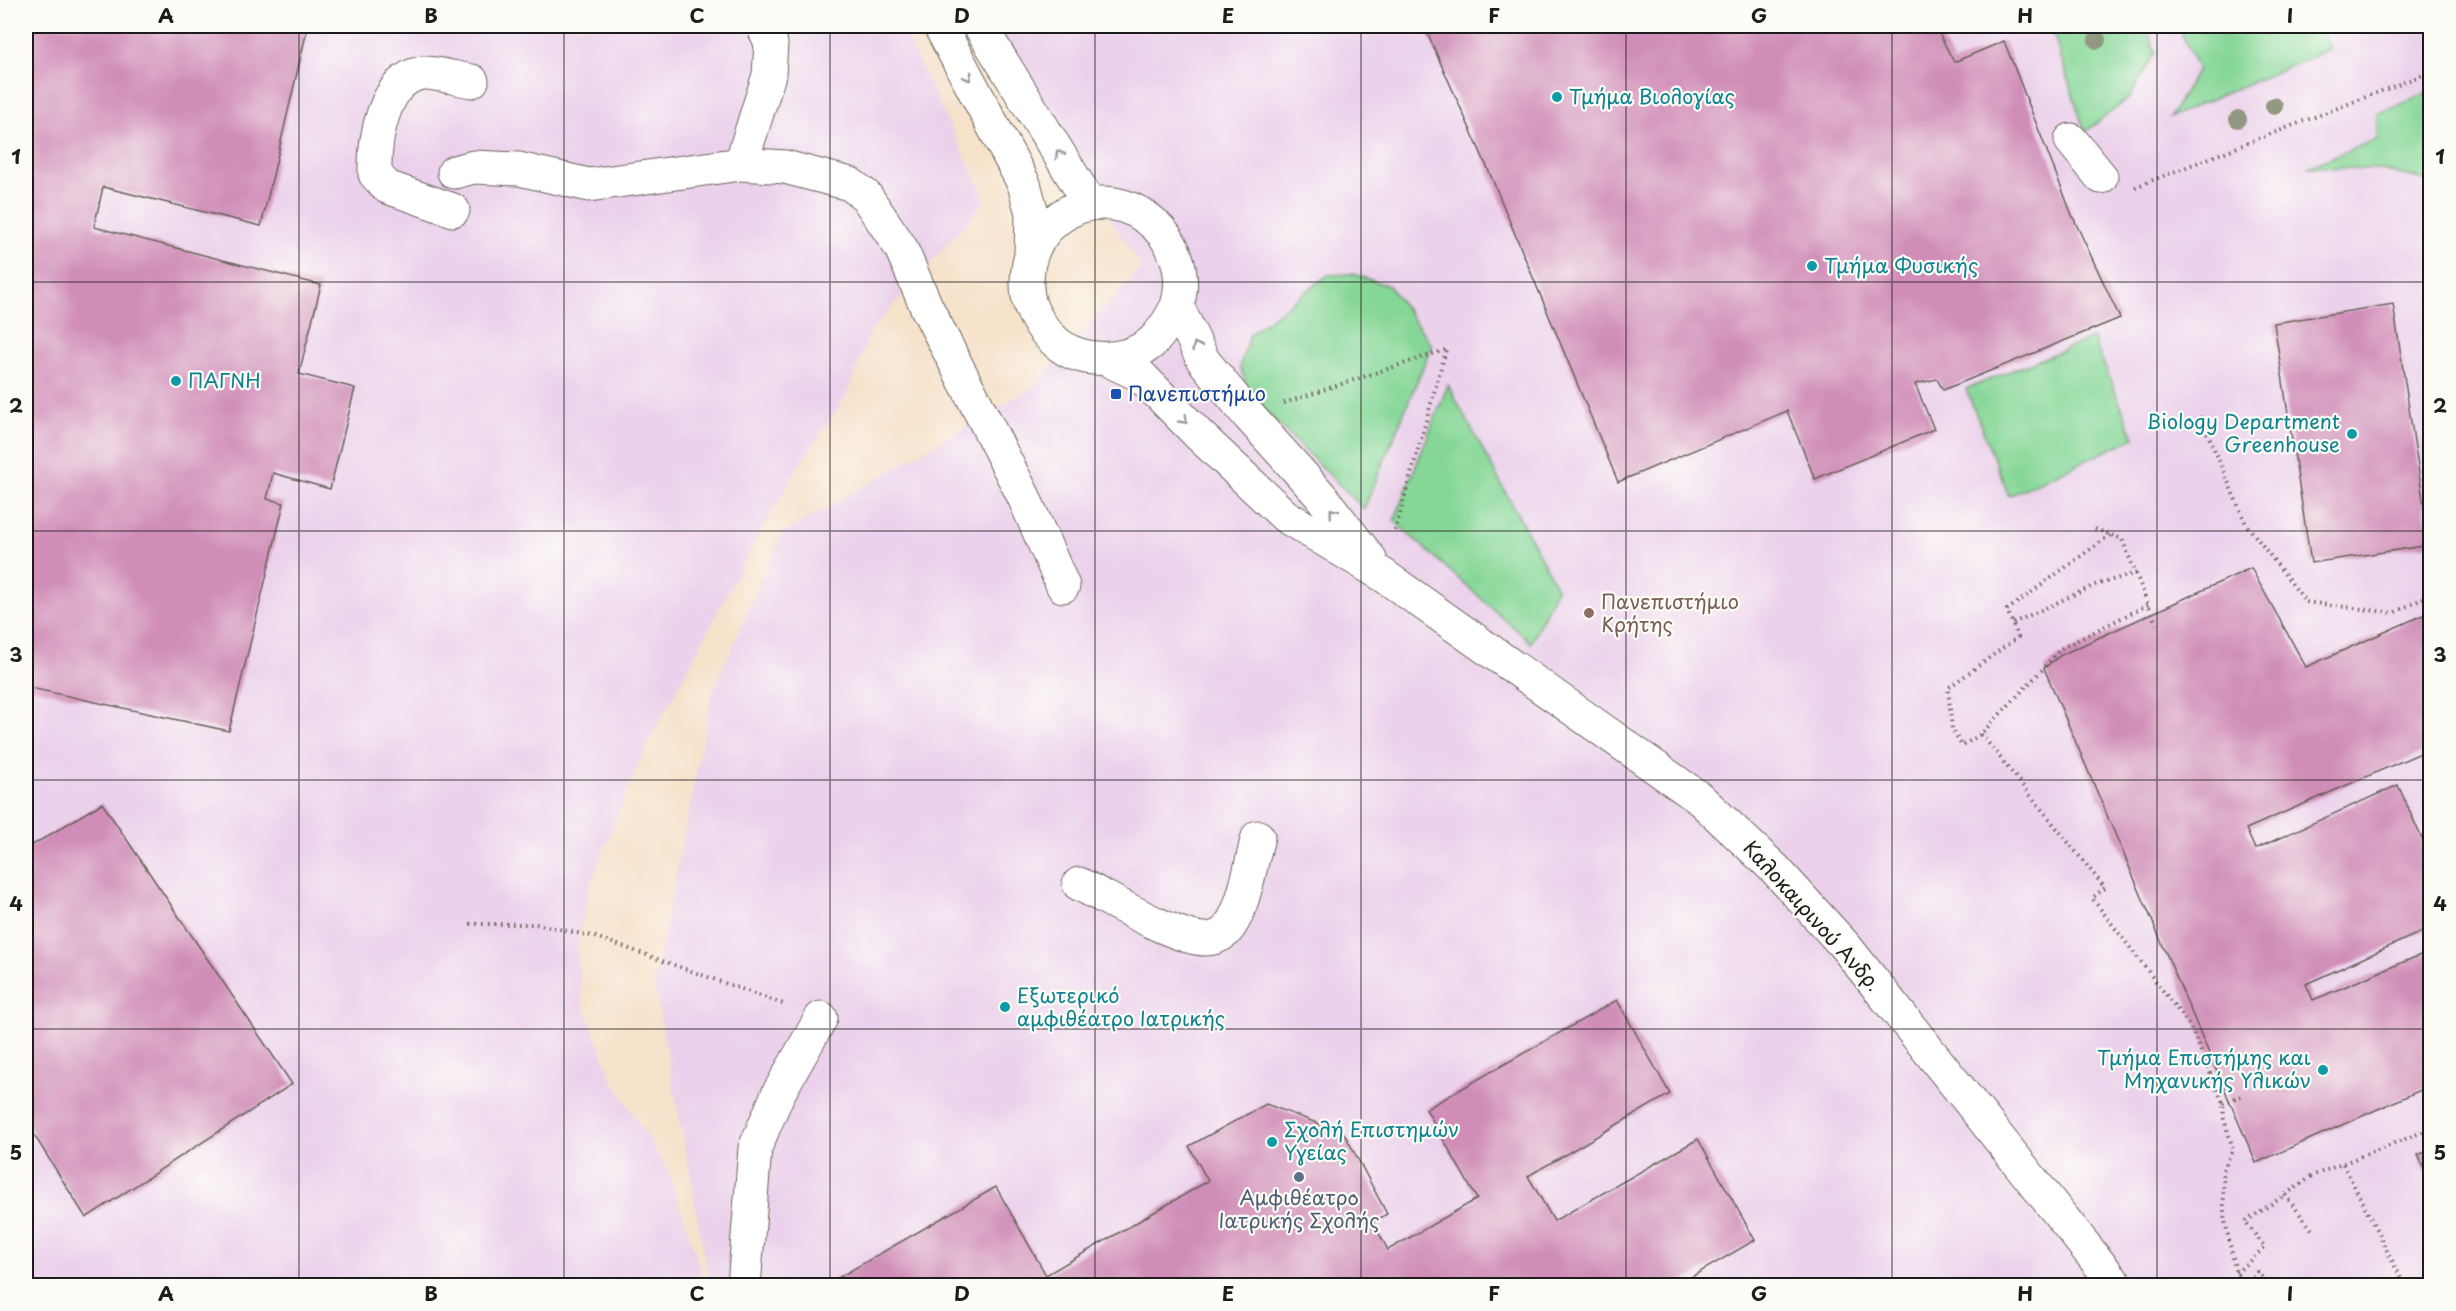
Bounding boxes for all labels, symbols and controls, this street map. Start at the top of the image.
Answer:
text: A [158,0,174,30]
text: B [424,0,438,30]
text: C [689,0,705,30]
text: D [954,0,970,30]
text: E [1222,0,1234,30]
text: F [1488,0,1500,30]
text: G [1751,0,1767,30]
text: H [2017,0,2033,30]
text: I [2287,0,2293,30]
one-way arrow [961,71,972,81]
place label: Τμήμα Βιολογίας [1569,81,1735,111]
marker: Τμήμα Βιολογίας [1550,90,1564,104]
text: 1 [11,141,21,171]
text: 1 [2435,141,2445,171]
one-way arrow [1055,150,1066,161]
place label: Τμήμα Φυσικής [1824,250,1978,280]
marker: Τμήμα Φυσικής [1805,259,1819,273]
one-way arrow [1192,341,1204,352]
place label: ΠΑΓΝΗ [188,365,261,395]
marker: ΠΑΓΝΗ [169,374,183,388]
place label: Πανεπιστήμιο [1128,378,1266,408]
marker: Πανεπιστήμιο [1109,387,1123,401]
text: 2 [9,390,23,420]
text: 2 [2433,390,2447,420]
place label: Biology Department Greenhouse [2146,406,2340,459]
one-way arrow [1177,413,1188,424]
marker: Biology Department Greenhouse [2345,427,2359,441]
one-way arrow [1330,508,1341,519]
place label: Πανεπιστήμιο Κρήτης [1601,586,1739,639]
marker: Πανεπιστήμιο Κρήτης [1582,606,1596,620]
text: 3 [9,639,23,669]
text: 3 [2433,639,2447,669]
street label: Καλοκαιρινού Ανδρ. [1737,833,1889,997]
text: 4 [9,888,23,918]
text: 4 [2433,888,2447,918]
place label: Εξωτερικό αμφιθέατρο Ιατρικής [1017,980,1225,1033]
marker: Εξωτερικό αμφιθέατρο Ιατρικής [998,1000,1012,1014]
place label: Τμήμα Επιστήμης και Μηχανικής Υλικών [2097,1042,2311,1095]
marker: Τμήμα Επιστήμης και Μηχανικής Υλικών [2316,1063,2330,1077]
place label: Σχολή Επιστημών Υγείας [1284,1114,1459,1167]
marker: Σχολή Επιστημών Υγείας [1265,1135,1279,1149]
text: 5 [10,1137,22,1167]
text: 5 [2434,1137,2446,1167]
marker: Αμφιθέατρο Ιατρικής Σχολής [1292,1170,1306,1184]
place label: Αμφιθέατρο Ιατρικής Σχολής [1218,1182,1380,1235]
text: A [158,1278,174,1308]
text: B [424,1278,438,1308]
text: C [689,1278,705,1308]
text: D [954,1278,970,1308]
text: E [1222,1278,1234,1308]
text: F [1488,1278,1500,1308]
text: G [1751,1278,1767,1308]
text: H [2017,1278,2033,1308]
text: I [2287,1278,2293,1308]

